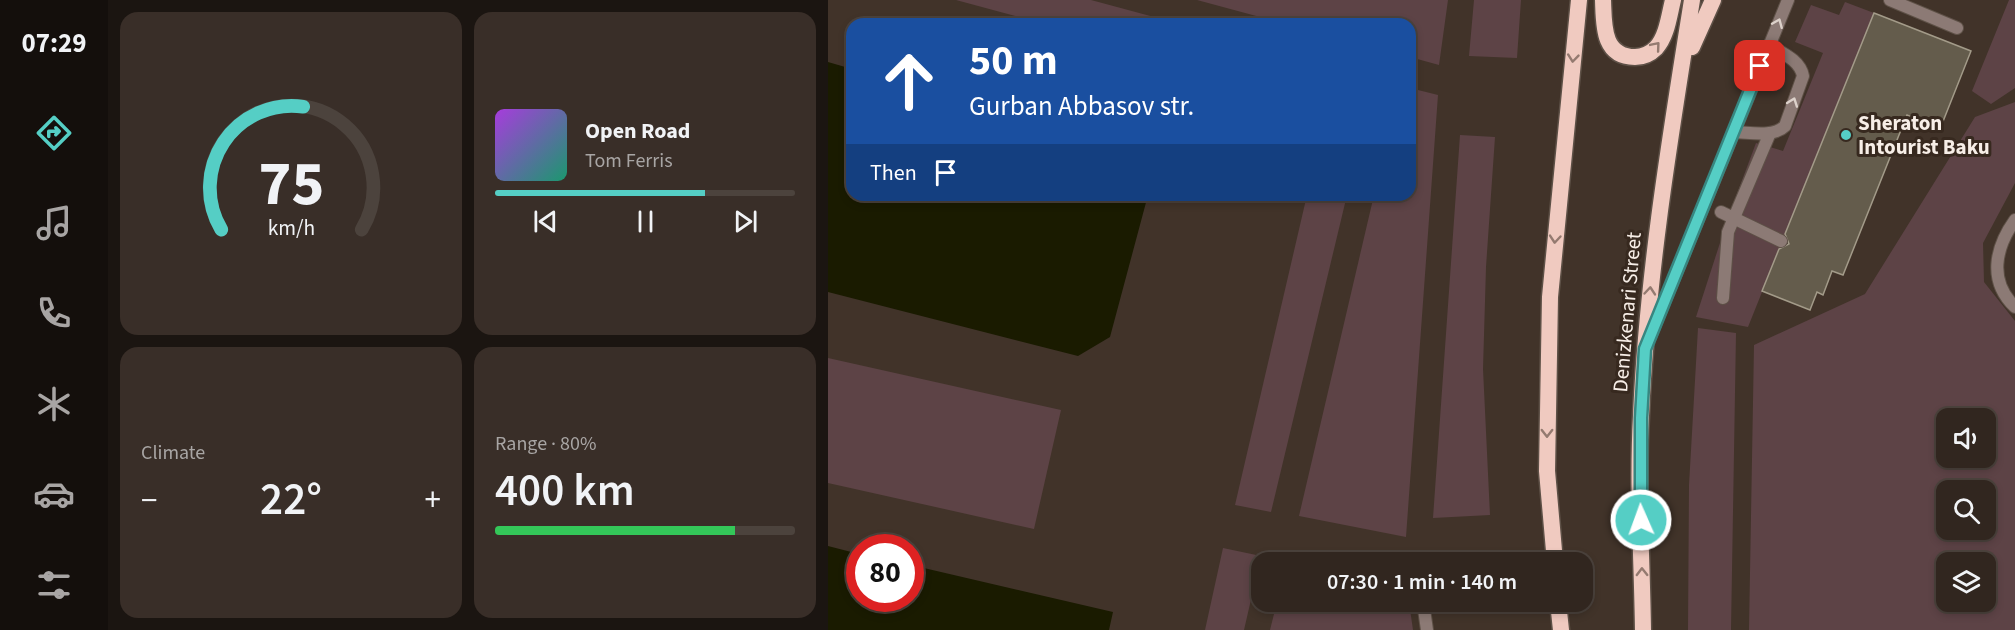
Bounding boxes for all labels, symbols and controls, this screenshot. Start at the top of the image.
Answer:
one-way arrow [1771,18,1783,29]
text: 07:29 [21,24,87,63]
text: 50 m [969,31,1058,91]
pin [1734,40,1785,91]
icon: ahead [870,42,948,120]
one-way arrow [1648,42,1659,53]
icon: arrive [1743,49,1776,82]
one-way arrow [1567,54,1580,63]
text: Gurban Abbasov str. [969,87,1194,126]
one-way arrow [1786,97,1799,108]
place label: Sheraton Intourist Baku [1858,108,1990,162]
icon: directions [33,112,75,154]
text: Open Road [585,115,690,147]
marker: Sheraton Intourist Baku [1839,128,1853,142]
text: 75 [258,141,324,230]
text: Tom Ferris [585,147,673,175]
icon: arrive [929,156,962,189]
text: Then [870,157,917,189]
icon: music [33,202,75,244]
icon: previous [529,205,562,238]
icon: pause [629,205,662,238]
icon: next [729,205,762,238]
text: km/h [267,214,315,245]
street label: Denizkenari Street [1605,231,1649,393]
one-way arrow [1549,234,1562,243]
one-way arrow [1643,286,1656,295]
icon: phone [33,292,75,334]
icon: climate [33,383,75,425]
map controls [1936,408,1996,612]
button: sound [1936,408,1996,468]
one-way arrow [1541,429,1553,438]
text: Range · 80% [495,430,596,458]
text: Climate [141,439,205,467]
text: 400 km [495,459,635,523]
text: 22° [260,468,322,532]
icon: car [33,473,75,515]
text: − [141,477,157,524]
text: + [425,477,441,524]
button: search [1936,480,1996,540]
position arrow [1609,488,1673,552]
speed limit sign: 80 [846,534,924,612]
button: layers [1936,552,1996,612]
icon: filters [33,564,75,606]
text: 07:30 · 1 min · 140 m [1327,566,1517,598]
one-way arrow [1636,567,1648,576]

